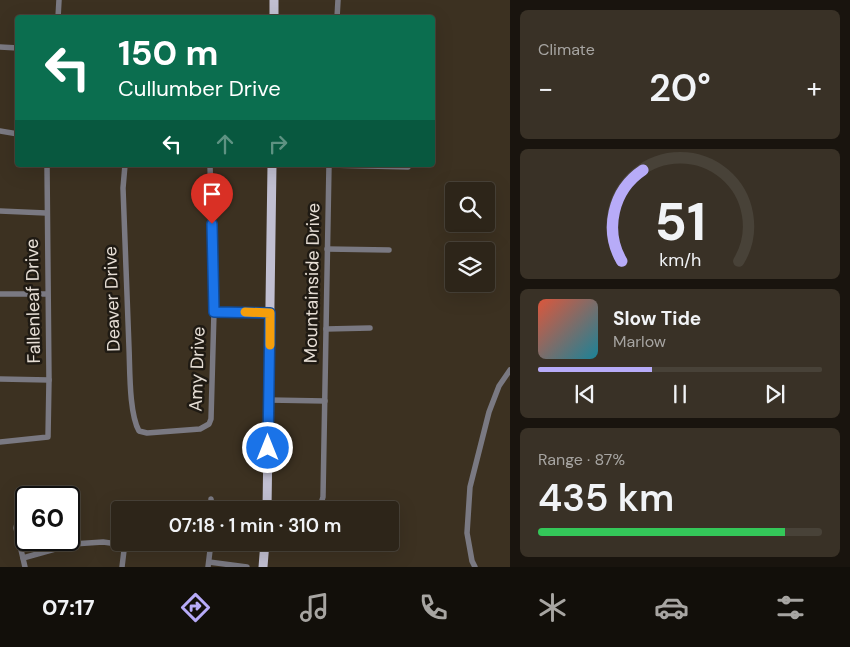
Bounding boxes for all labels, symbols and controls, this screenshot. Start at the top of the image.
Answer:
text: 150 m [118,30,218,76]
icon: left [35,35,100,100]
text: Climate [538,39,595,60]
text: 20° [649,63,711,113]
text: − [538,70,553,107]
text: + [807,70,822,107]
text: Cullumber Drive [118,74,281,103]
icon: left [158,130,186,158]
icon: ahead [211,130,239,158]
icon: right [264,130,292,158]
pin [191,173,233,224]
icon: arrive [198,180,226,208]
map controls [445,182,495,292]
button: search [445,182,495,232]
text: 51 [654,188,706,256]
street label: Mountainside Drive [299,203,325,363]
street label: Fallenleaf Drive [20,238,46,364]
button: layers [445,242,495,292]
street label: Deaver Drive [98,246,126,352]
text: km/h [659,248,701,272]
text: Slow Tide [613,306,701,331]
street label: Amy Drive [184,326,210,412]
text: Marlow [613,331,666,352]
icon: previous [571,380,599,408]
icon: pause [666,380,694,408]
icon: next [761,380,789,408]
position arrow [241,421,293,473]
text: Range · 87% [538,449,625,470]
text: 435 km [538,473,674,523]
speed limit sign: 60 [15,486,80,551]
text: 07:18 · 1 min · 310 m [169,513,341,538]
icon: directions [178,590,213,625]
icon: music [297,590,332,625]
icon: phone [416,590,451,625]
icon: climate [535,590,570,625]
icon: car [654,590,689,625]
icon: filters [773,590,808,625]
text: 07:17 [42,593,95,622]

